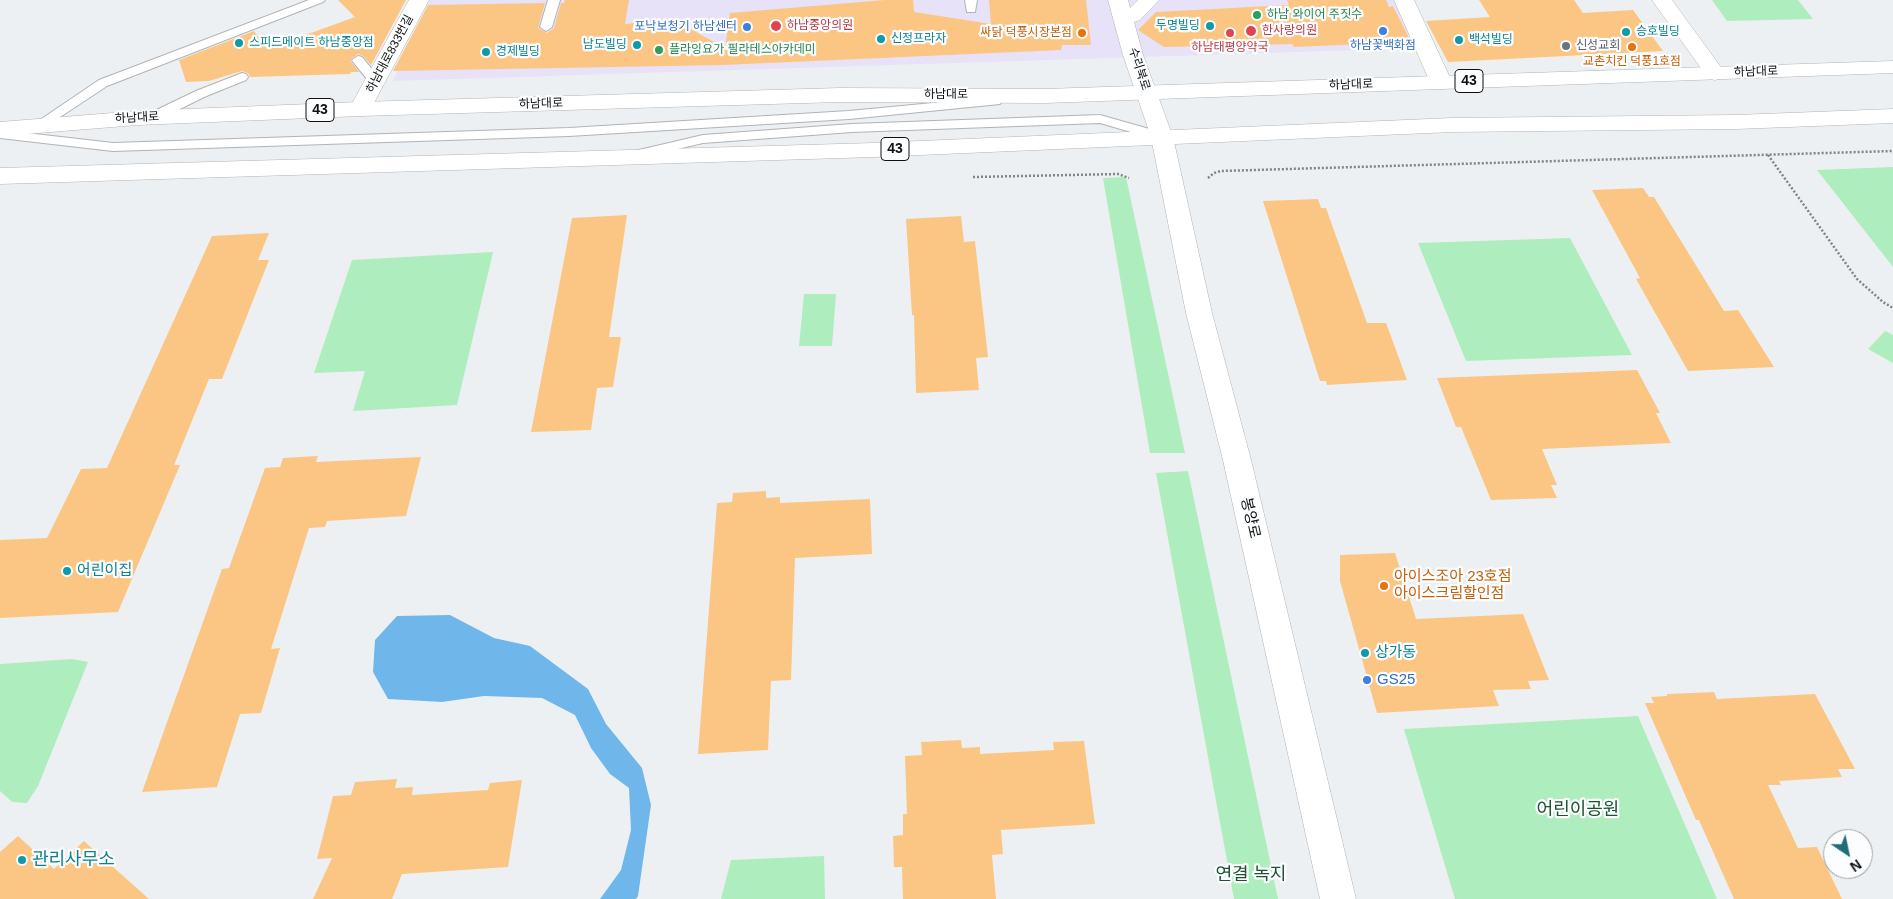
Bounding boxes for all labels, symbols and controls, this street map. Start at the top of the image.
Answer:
place label: 하남 와이어 주짓수 [1267,8,1362,22]
marker: 하남 와이어 주짓수 [1251,9,1263,21]
street label: 하남대로833번길 [363,13,417,95]
marker: 하남중앙의원 [769,19,783,33]
place label: 하남중앙의원 [787,19,853,33]
place label: 두명빌딩 [1156,19,1200,33]
place label: 포낙보청기 하남센터 [634,20,737,34]
marker: 두명빌딩 [1204,20,1216,32]
marker: 포낙보청기 하남센터 [741,21,753,33]
marker: 한사랑의원 [1244,24,1258,38]
place label: 한사랑의원 [1262,24,1317,38]
marker: 하남꽃백화점 [1377,25,1389,37]
place label: 승호빌딩 [1636,25,1680,39]
place label: 싸닭 덕풍시장본점 [980,26,1072,40]
marker: 승호빌딩 [1620,26,1632,38]
marker: 싸닭 덕풍시장본점 [1076,27,1088,39]
marker: 하남태평양약국 [1224,27,1236,39]
place label: 신정프라자 [891,32,946,46]
marker: 신정프라자 [875,33,887,45]
place label: 백석빌딩 [1469,33,1513,47]
marker: 백석빌딩 [1453,34,1465,46]
place label: 스피드메이트 하남중앙점 [249,36,374,50]
marker: 스피드메이트 하남중앙점 [233,37,245,49]
place label: 남도빌딩 [583,38,627,52]
marker: 남도빌딩 [631,39,643,51]
place label: 하남꽃백화점 [1350,39,1416,53]
place label: 신성교회 [1576,39,1620,53]
marker: 신성교회 [1560,40,1572,52]
place label: 하남태평양약국 [1191,41,1269,55]
marker: 교촌치킨 덕풍1호점 [1626,41,1638,53]
place label: 플라잉요가 필라테스아카데미 [669,43,816,57]
marker: 플라잉요가 필라테스아카데미 [653,44,665,56]
place label: 경제빌딩 [496,45,540,59]
marker: 경제빌딩 [480,46,492,58]
street label: 수리북로 [1125,46,1153,92]
place label: 교촌치킨 덕풍1호점 [1583,55,1681,69]
street label: 하남대로 [1734,64,1778,80]
road number: 43 [1455,70,1483,92]
street label: 하남대로 [1329,77,1373,93]
street label: 하남대로 [924,88,968,102]
street label: 하남대로 [519,96,563,112]
road number: 43 [306,98,334,122]
street label: 하남대로 [115,110,159,126]
road number: 43 [881,138,909,160]
street label: 봉양로 [1237,496,1263,540]
place label: 어린이집 [77,562,132,580]
marker: 어린이집 [61,565,73,577]
place label: 아이스조아 23호점 아이스크림할인점 [1394,568,1511,603]
marker: 아이스조아 23호점 아이스크림할인점 [1378,580,1390,592]
place label: 상가동 [1375,644,1416,662]
marker: 상가동 [1359,647,1371,659]
place label: GS25 [1377,671,1415,689]
marker: GS25 [1361,674,1373,686]
park label: 어린이공원 [1537,799,1619,821]
north arrow [1823,829,1873,879]
place label: 관리사무소 [32,849,115,871]
marker: 관리사무소 [16,854,28,866]
text: N [1847,856,1864,875]
park label: 연결 녹지 [1215,864,1287,886]

